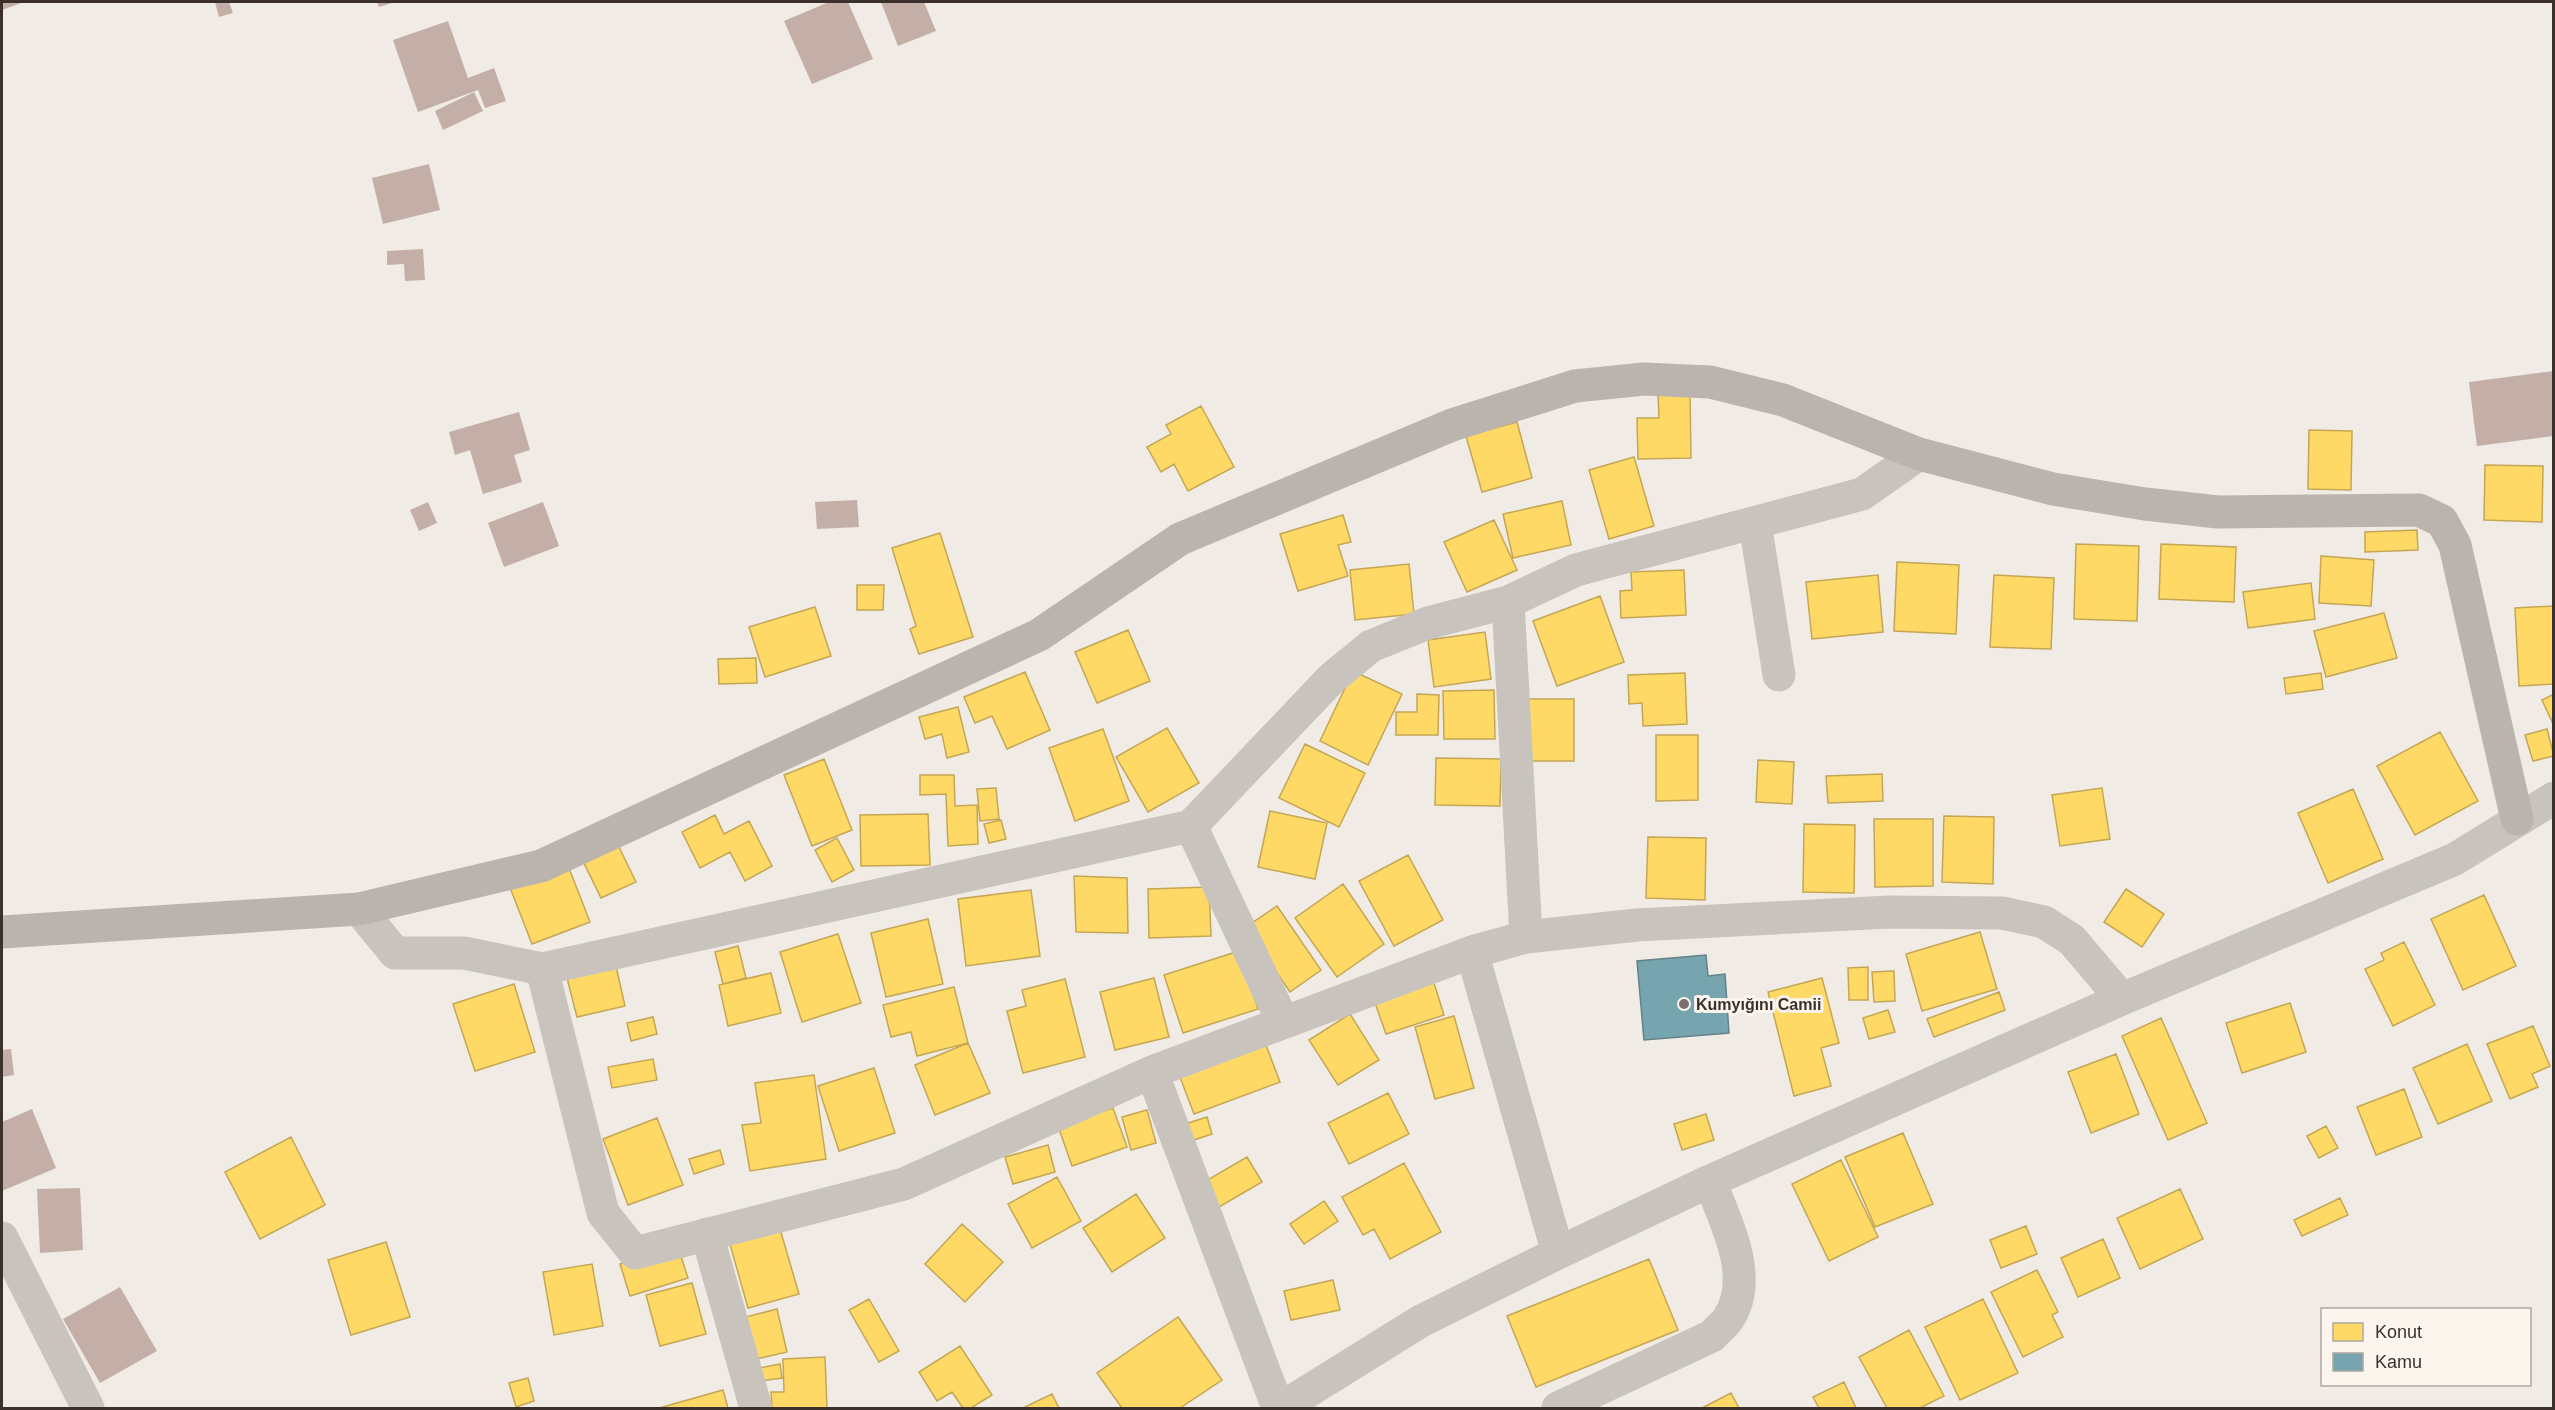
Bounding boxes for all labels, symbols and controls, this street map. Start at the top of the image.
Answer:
place label: Kumyığını Camii [1696,996,1821,1013]
marker: Kumyığını Camii [1677,997,1691,1011]
legend [2321,1308,2531,1386]
text: Konut [2375,1322,2422,1342]
text: Kamu [2375,1352,2422,1372]

